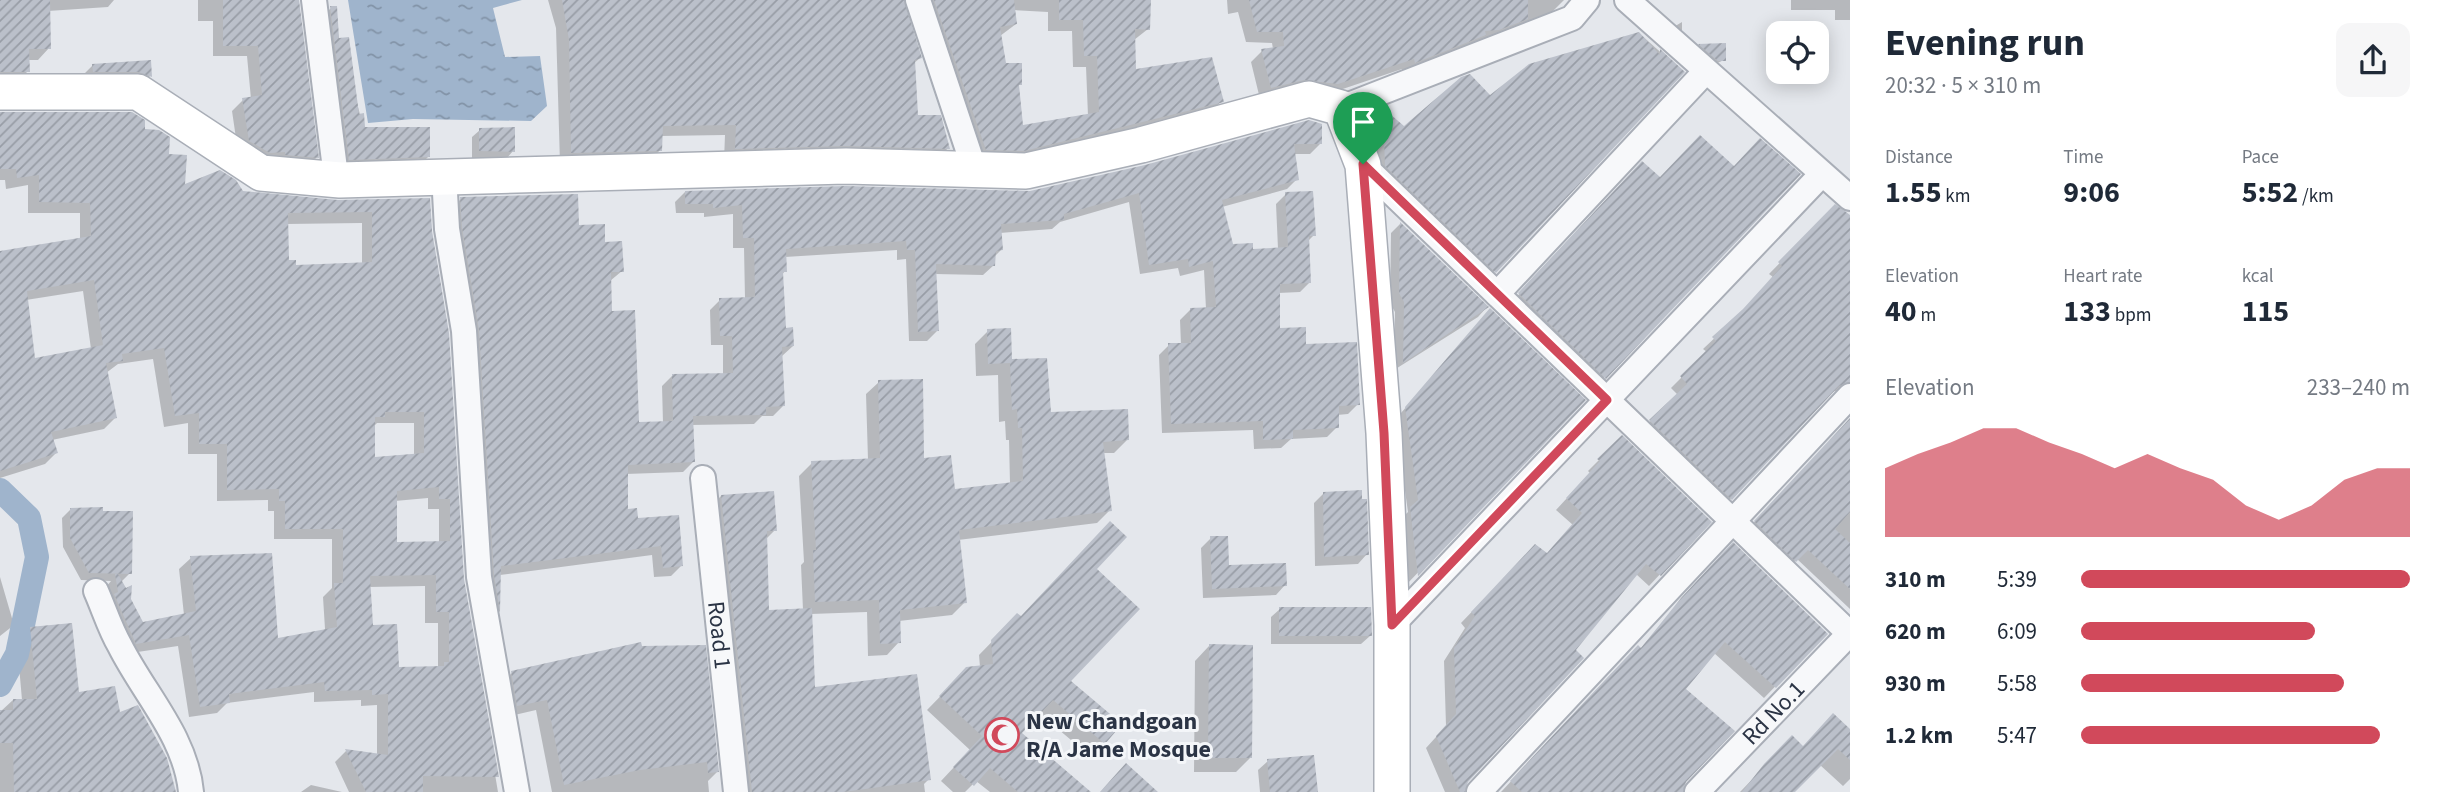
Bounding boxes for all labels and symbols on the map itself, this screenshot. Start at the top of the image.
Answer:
pin [1333,92,1393,164]
street label: Road 1 [699,599,740,671]
street label: Rd No.1 [1734,673,1813,753]
place label: New Chandgoan R/A Jame Mosque [1026,704,1211,767]
mosque icon: New Chandgoan R/A Jame Mosque [983,716,1021,754]

